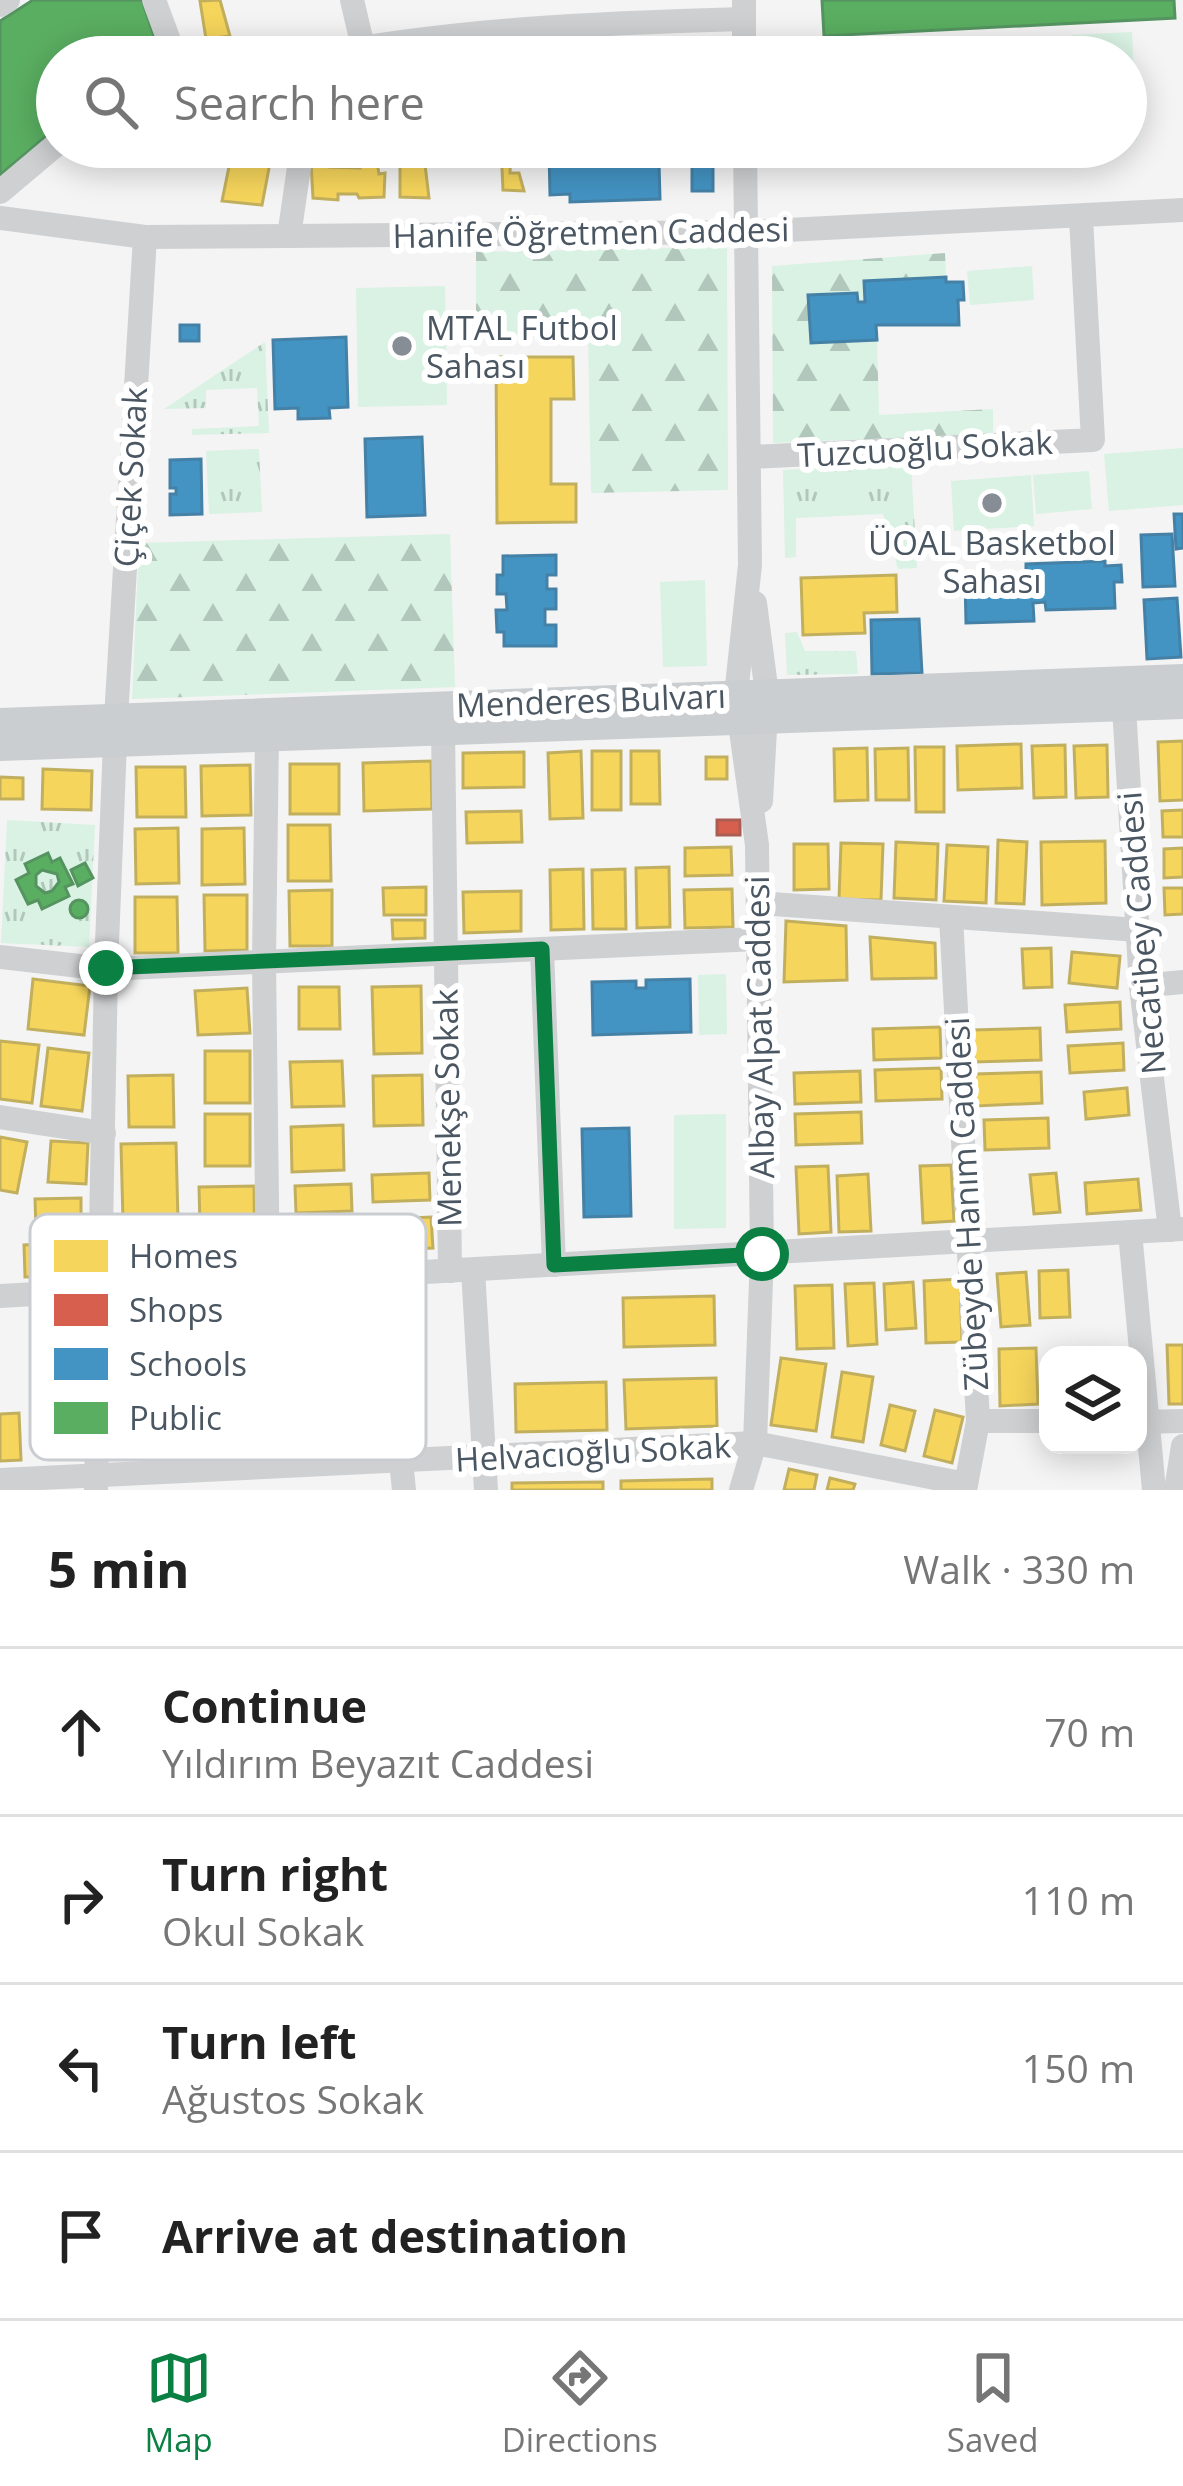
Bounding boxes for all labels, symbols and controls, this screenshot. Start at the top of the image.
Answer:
search box [36,36,1147,168]
icon: search [78,69,144,135]
text: Search here [174,72,425,133]
street label: Hanife Öğretmen Caddesi [392,206,790,258]
place label: MTAL Futbol Sahası [426,305,618,388]
marker: MTAL Futbol Sahası [389,333,415,359]
street label: Çiçek Sokak [103,385,157,568]
street label: Tuzcuoğlu Sokak [796,419,1055,477]
marker: ÜOAL Basketbol Sahası [979,490,1005,516]
place label: ÜOAL Basketbol Sahası [868,520,1116,603]
street label: Menderes Bulvarı [455,673,727,727]
street label: Necatibey Caddesi [1106,790,1176,1076]
street label: Albay Alpat Caddesi [734,875,784,1179]
route end [79,941,133,995]
street label: Menekşe Sokak [422,988,472,1227]
street label: Zübeyde Hanım Caddesi [934,1016,998,1392]
legend [30,1214,426,1460]
route start [735,1227,789,1281]
text: Homes [129,1233,238,1278]
text: Shops [129,1287,223,1332]
text: Schools [129,1341,247,1386]
map controls [1039,1346,1147,1454]
button: layers [1039,1346,1147,1454]
text: Public [129,1395,222,1440]
street label: Helvacıoğlu Sokak [454,1422,733,1482]
text: 5 min [48,1533,190,1603]
text: Walk · 330 m [903,1542,1135,1595]
text: Continue [162,1675,367,1736]
icon: ahead [48,1699,114,1765]
text: 70 m [1044,1705,1135,1758]
text: Yıldırım Beyazıt Caddesi [162,1736,594,1789]
text: Turn right [162,1843,388,1904]
icon: right [48,1867,114,1933]
text: 110 m [1022,1873,1135,1926]
text: Okul Sokak [162,1904,364,1957]
text: Turn left [162,2011,357,2072]
icon: left [48,2035,114,2101]
text: 150 m [1022,2041,1135,2094]
text: Ağustos Sokak [162,2072,424,2125]
icon: arrive [48,2203,114,2269]
text: Arrive at destination [162,2205,628,2266]
tab: Map [145,2345,213,2462]
tab: Directions [502,2345,658,2462]
tab: Saved [947,2345,1038,2462]

